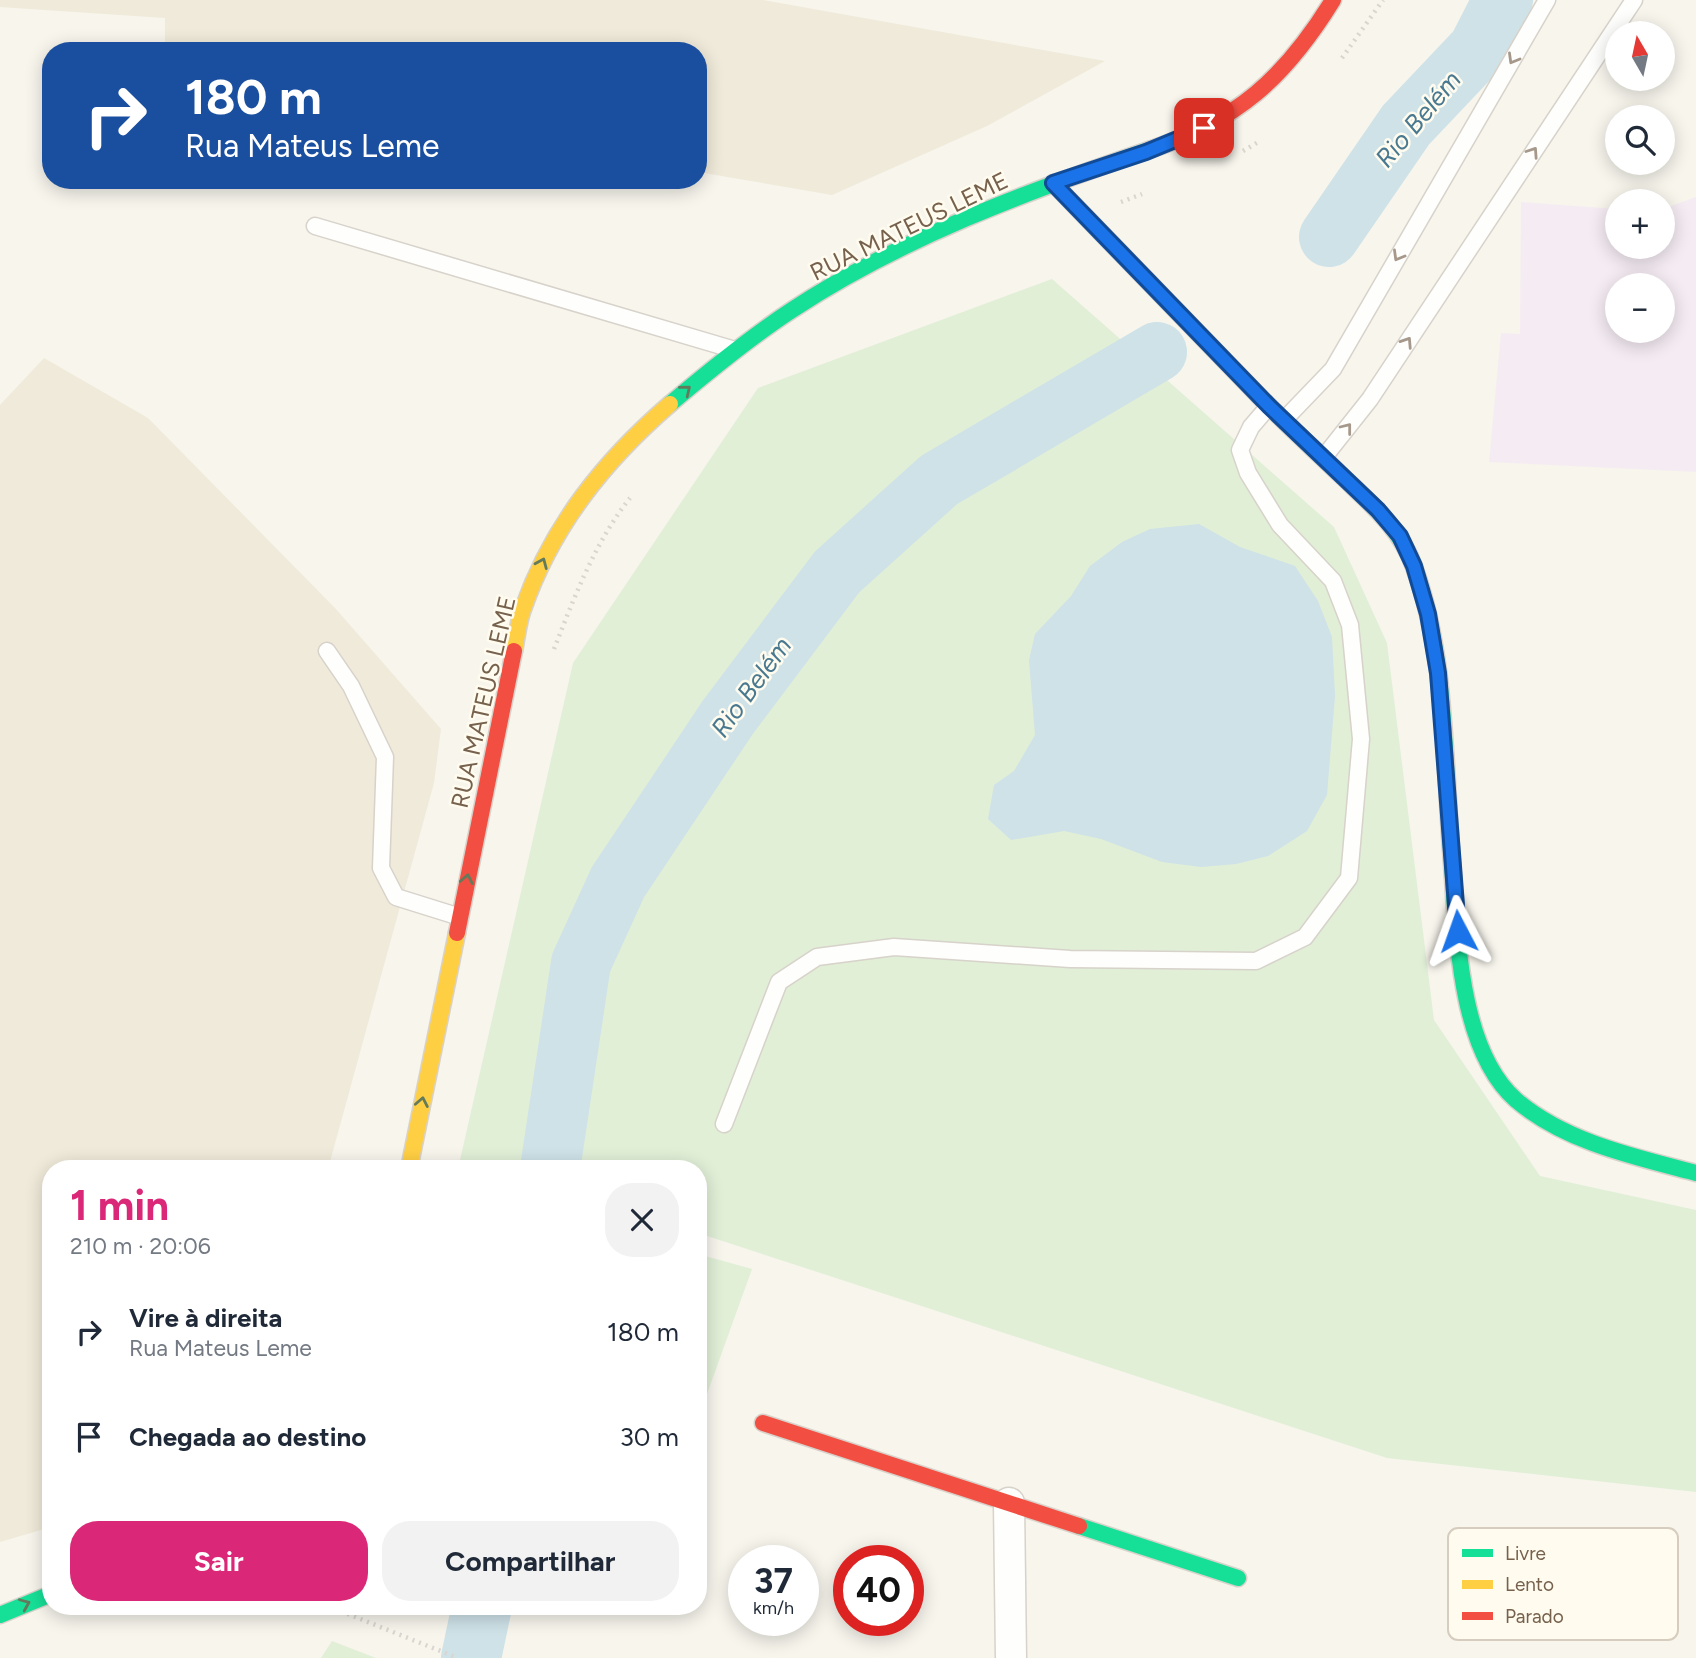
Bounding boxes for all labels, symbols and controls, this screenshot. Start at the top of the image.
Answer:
north arrow [1605,21,1675,91]
map controls [1605,21,1675,343]
one-way arrow [1508,52,1521,64]
water label: Rio Belém [1368,64,1468,174]
text: 180 m [185,67,322,126]
icon: right [70,70,161,161]
pin [1174,98,1234,158]
button: search [1605,105,1675,175]
icon: arrive [1185,109,1223,147]
text: Rua Mateus Leme [185,127,439,165]
one-way arrow [1525,147,1537,160]
street label: RUA MATEUS LEME [805,165,1013,287]
button: + [1605,189,1675,259]
one-way arrow [1394,248,1407,261]
button: − [1605,273,1675,343]
one-way arrow [1399,336,1412,349]
one-way arrow [679,386,691,399]
one-way arrow [1338,423,1351,436]
one-way arrow [534,558,548,571]
street label: RUA MATEUS LEME [444,593,522,811]
water label: Rio Belém [704,631,798,743]
one-way arrow [459,873,474,885]
position arrow [1421,894,1495,968]
one-way arrow [414,1096,429,1108]
text: 1 min [70,1180,169,1231]
button: close [605,1183,679,1257]
text: 210 m · 20:06 [70,1232,211,1260]
text: Vire à direita [129,1302,282,1334]
icon: right [70,1313,108,1351]
text: 180 m [607,1316,679,1348]
text: Rua Mateus Leme [129,1334,312,1362]
icon: arrive [70,1418,108,1456]
text: Chegada ao destino [129,1421,366,1453]
text: 30 m [620,1421,679,1453]
button: Sair [70,1521,368,1601]
button: Compartilhar [382,1521,679,1601]
legend [1448,1528,1678,1640]
text: Livre [1505,1542,1546,1565]
speed limit sign: 40 [833,1545,924,1636]
text: 37 [754,1560,793,1602]
text: Lento [1505,1573,1554,1596]
text: km/h [753,1597,794,1619]
one-way arrow [19,1599,31,1613]
text: Parado [1505,1605,1564,1628]

